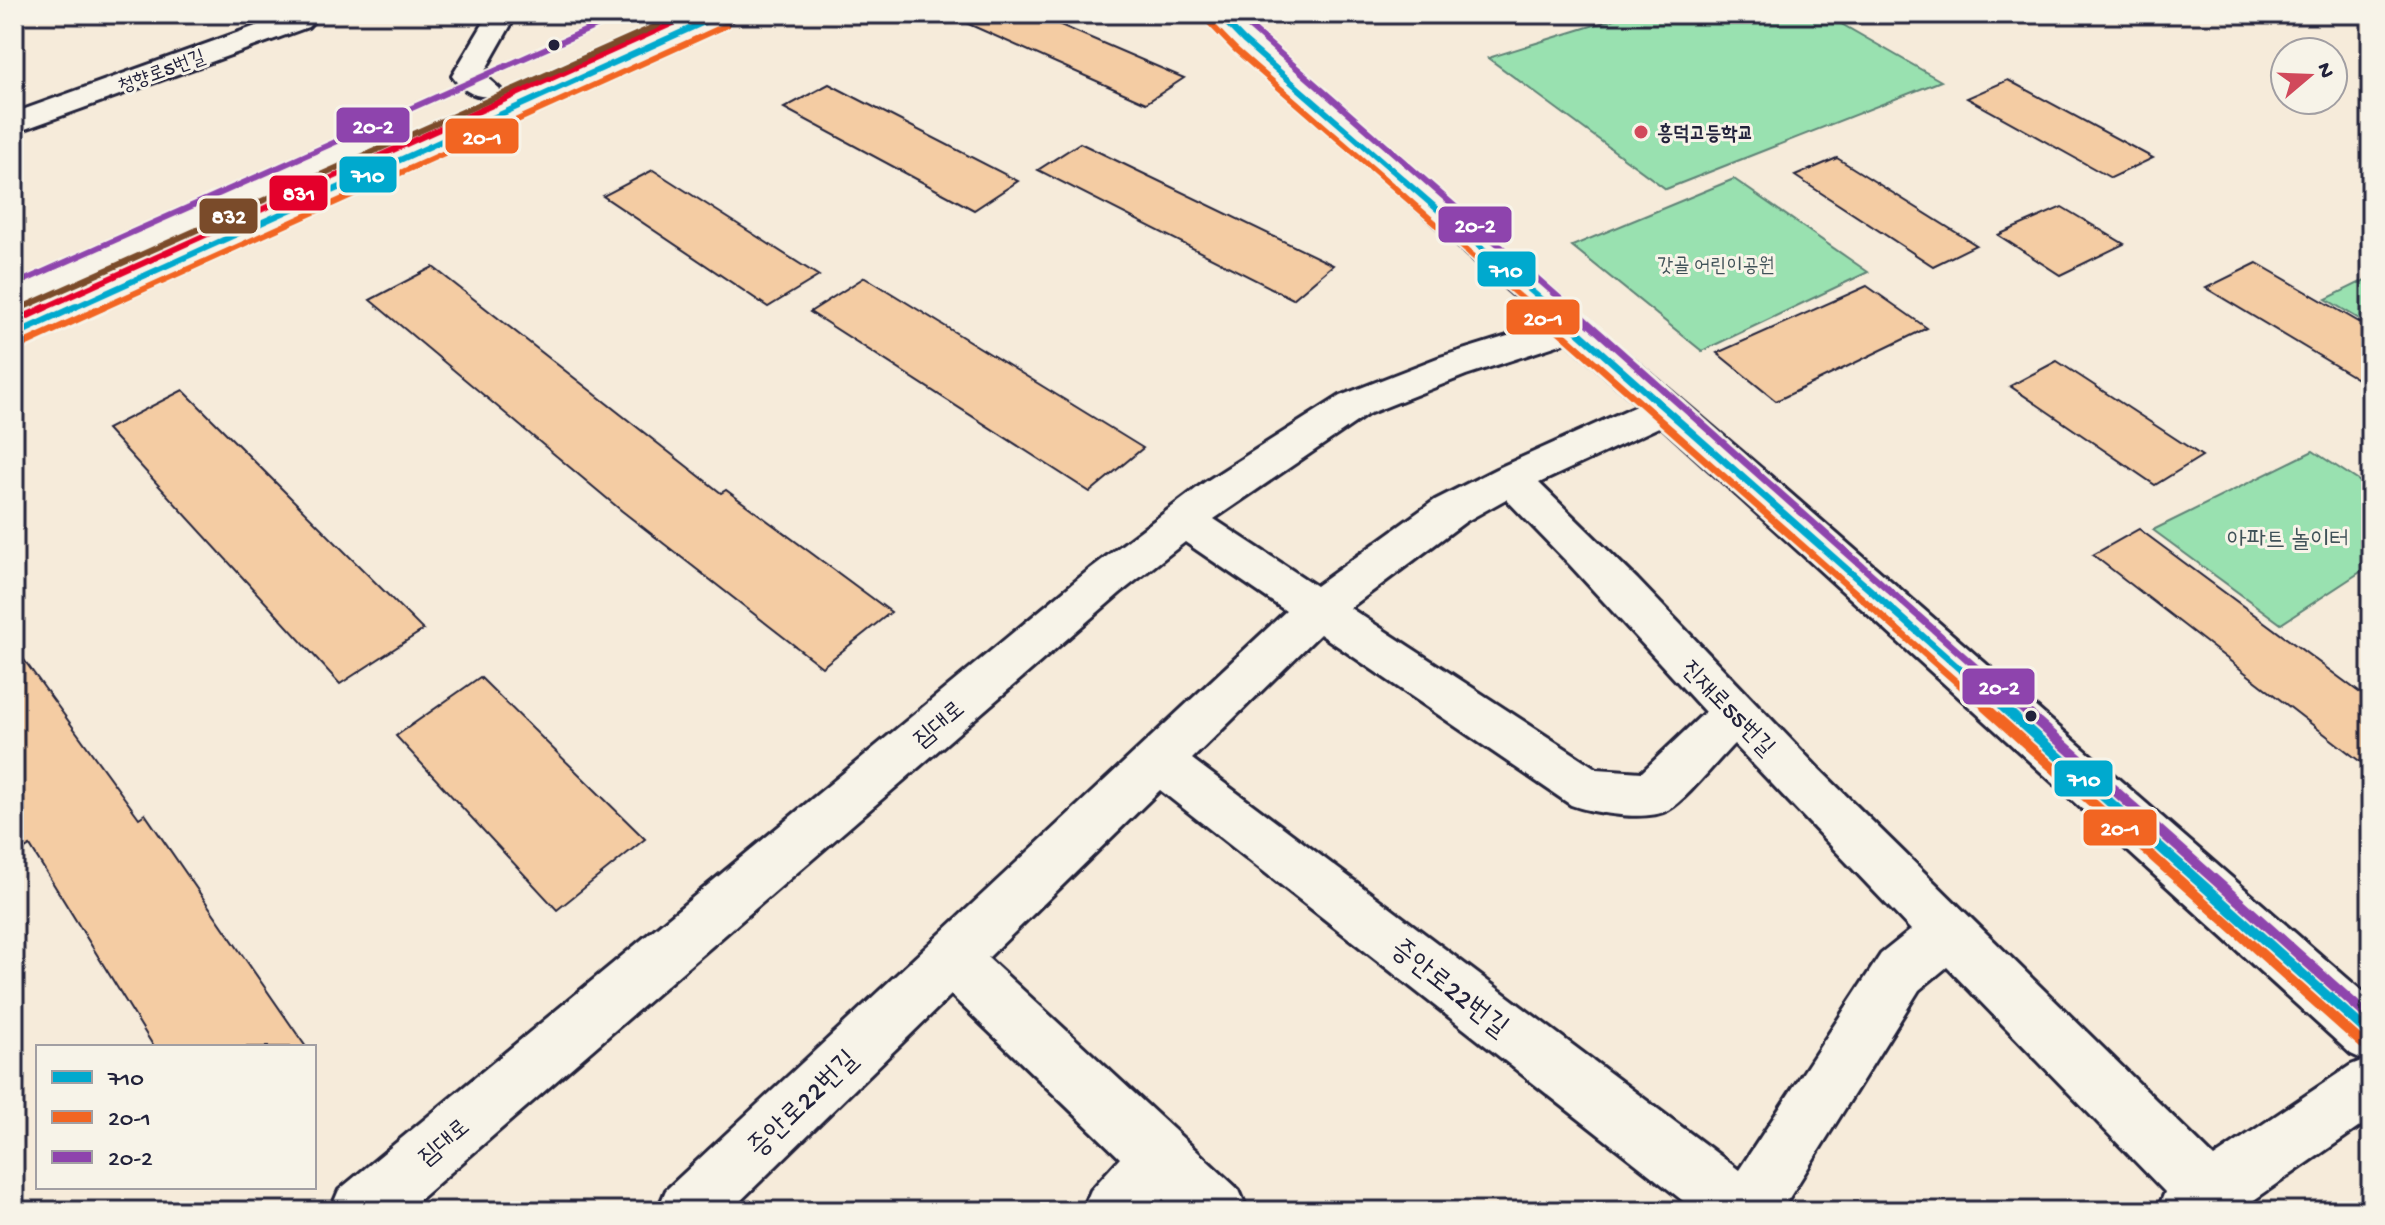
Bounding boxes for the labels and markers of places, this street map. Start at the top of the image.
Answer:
unlabelled marker [546,37,562,53]
place label: 흥덕고등학교 [1657,122,1754,147]
marker: 흥덕고등학교 [1632,123,1650,141]
unlabelled marker [2023,708,2039,724]

